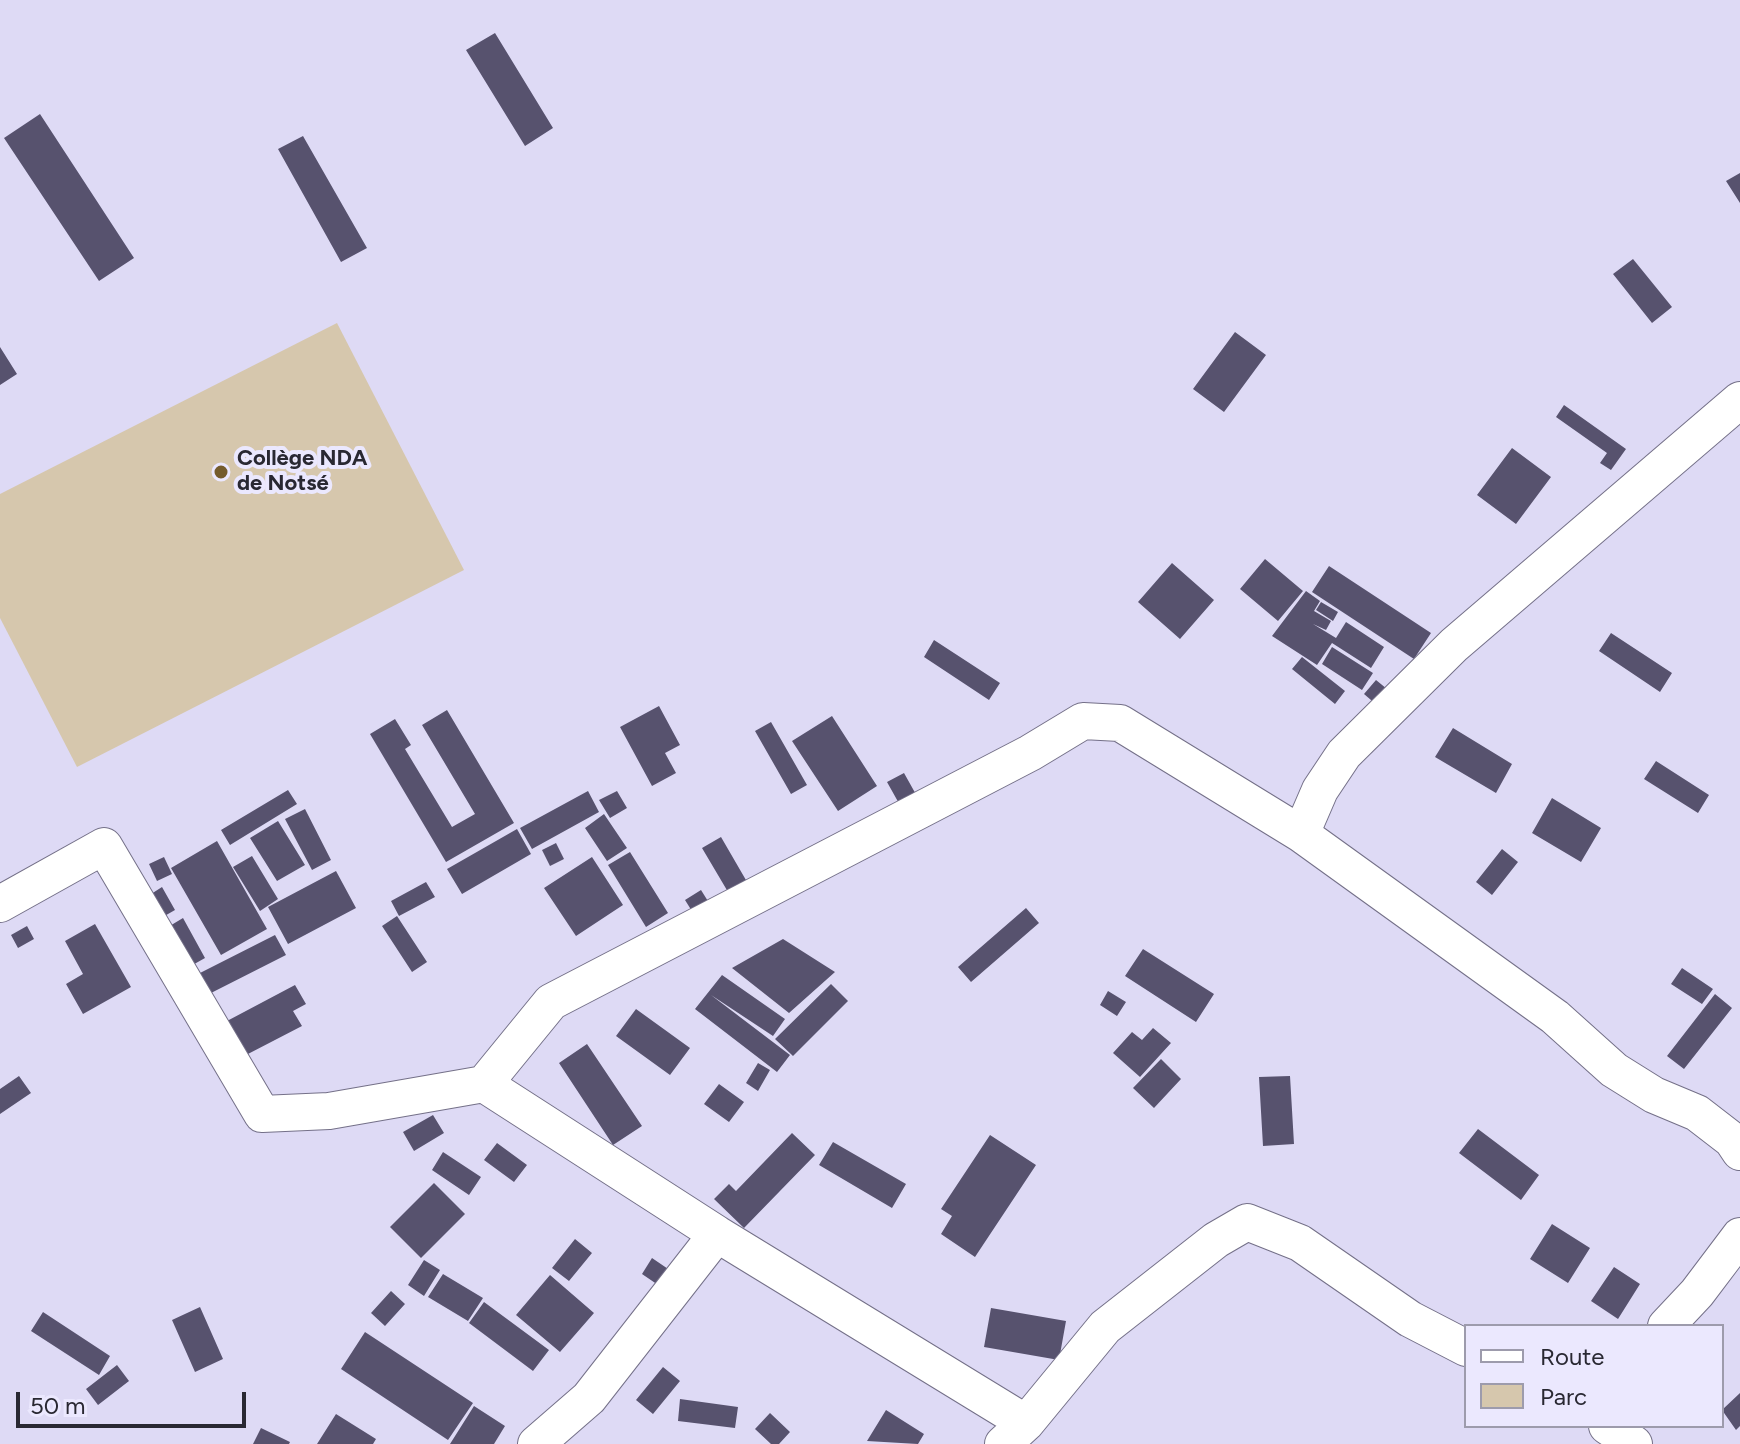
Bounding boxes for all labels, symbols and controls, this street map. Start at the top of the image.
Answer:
place label: Collège NDA de Notsé [237,446,368,498]
marker: Collège NDA de Notsé [212,463,230,481]
legend [1464,1324,1724,1428]
text: Route [1540,1342,1604,1371]
scale bar [20,1376,250,1426]
text: Parc [1540,1382,1587,1411]
text: 50 m [30,1391,86,1420]

